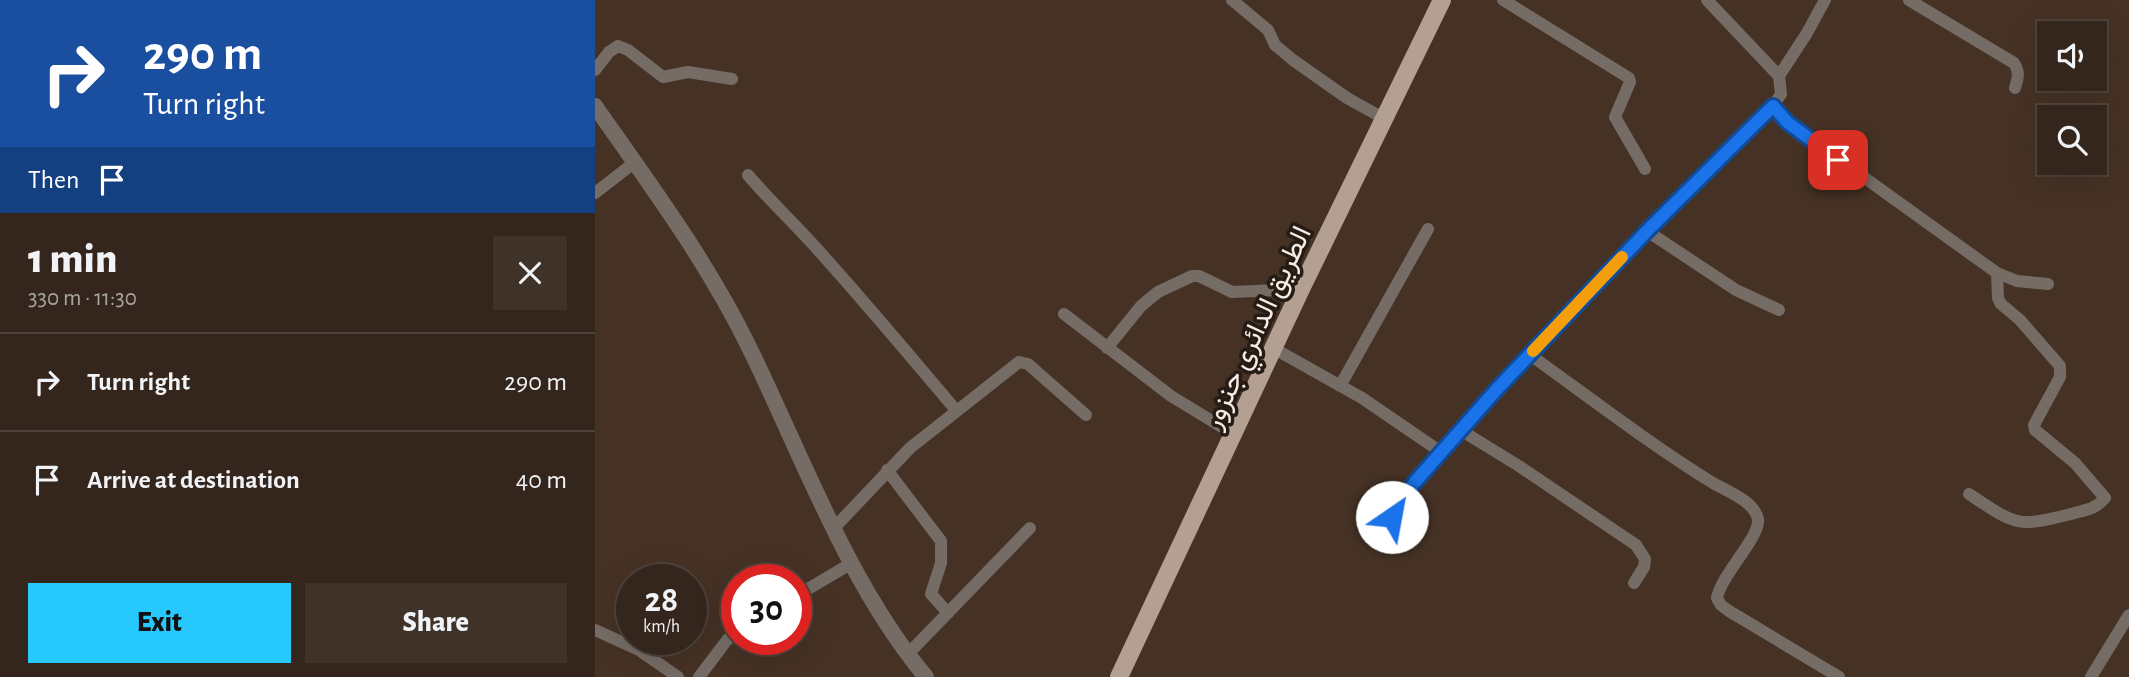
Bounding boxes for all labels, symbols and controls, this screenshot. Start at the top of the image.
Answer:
map controls [2037,21,2107,175]
button: sound [2037,21,2107,91]
icon: right [28,28,119,119]
text: 290 m [143,30,262,79]
text: Turn right [143,88,265,120]
button: search [2037,105,2107,175]
pin [1808,130,1868,190]
icon: arrive [1819,141,1857,179]
icon: arrive [93,161,131,199]
text: Then [28,167,79,193]
street label: الطريق الدائري جنزور [1198,222,1323,437]
button: close [493,236,567,310]
text: 1 min [28,238,117,280]
text: 330 m · 11:30 [28,287,137,310]
icon: right [28,363,66,401]
text: Turn right [87,369,190,395]
text: 290 m [504,369,567,395]
icon: arrive [28,461,66,499]
text: Arrive at destination [87,467,300,493]
text: 40 m [516,467,567,493]
position arrow [1355,480,1429,554]
speed limit sign: 30 [721,564,812,655]
button: Exit [28,583,291,663]
button: Share [305,583,567,663]
text: 28 [645,583,678,618]
text: km/h [643,618,680,636]

